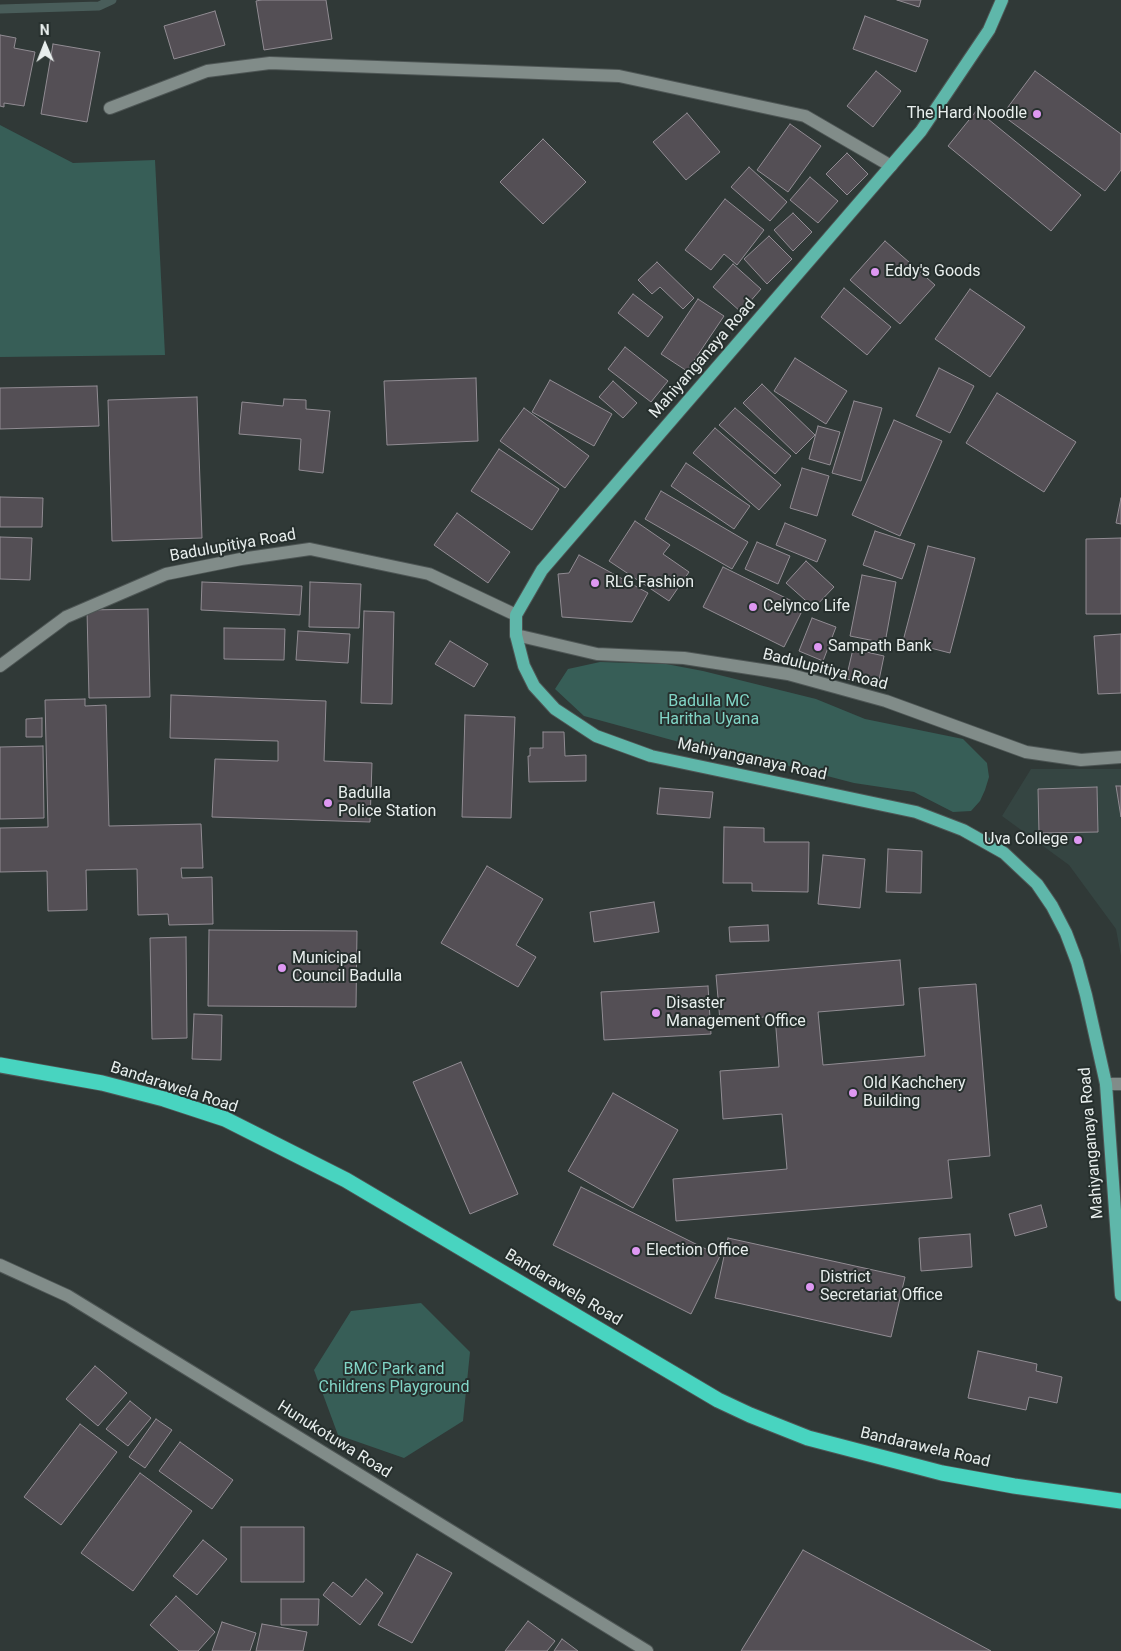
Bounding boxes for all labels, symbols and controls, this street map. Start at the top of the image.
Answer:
north arrow [20,20,70,70]
text: N [40,22,50,38]
place label: The Hard Noodle [907,104,1027,124]
marker: The Hard Noodle [1031,108,1043,120]
place label: Eddy's Goods [885,262,981,282]
marker: Eddy's Goods [869,266,881,278]
street label: Mahiyanganaya Road [646,295,760,423]
street label: Badulupitiya Road [168,525,298,567]
place label: RLG Fashion [605,573,694,593]
marker: RLG Fashion [589,577,601,589]
place label: Celynco Life [763,597,850,617]
marker: Celynco Life [747,601,759,613]
place label: Sampath Bank [828,637,932,657]
marker: Sampath Bank [812,641,824,653]
street label: Badulupitiya Road [761,645,889,695]
park label: Badulla MC Haritha Uyana [659,692,759,730]
street label: Mahiyanganaya Road [676,735,828,785]
place label: Badulla Police Station [338,784,436,822]
marker: Badulla Police Station [322,797,334,809]
place label: Uva College [984,830,1068,850]
marker: Uva College [1072,834,1084,846]
place label: Municipal Council Badulla [292,949,402,987]
marker: Municipal Council Badulla [276,962,288,974]
place label: Disaster Management Office [666,994,806,1032]
marker: Disaster Management Office [650,1007,662,1019]
street label: Bandarawela Road [108,1058,240,1118]
street label: Mahiyanganaya Road [1076,1066,1108,1220]
place label: Old Kachchery Building [863,1074,966,1112]
marker: Old Kachchery Building [847,1087,859,1099]
place label: Election Office [646,1241,748,1261]
marker: Election Office [630,1245,642,1257]
street label: Bandarawela Road [501,1246,625,1330]
place label: District Secretariat Office [820,1268,943,1306]
marker: District Secretariat Office [804,1281,816,1293]
park label: BMC Park and Childrens Playground [319,1360,469,1398]
street label: Hunukotuwa Road [274,1397,394,1483]
street label: Bandarawela Road [858,1424,992,1472]

